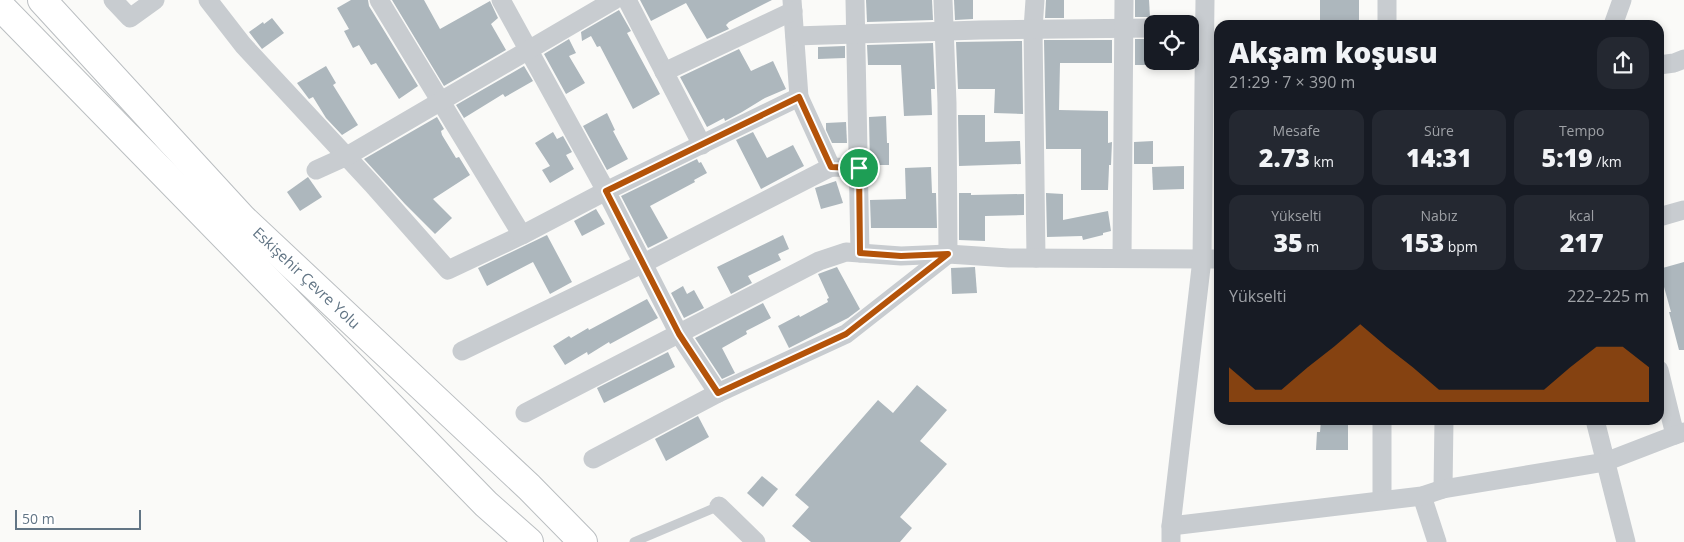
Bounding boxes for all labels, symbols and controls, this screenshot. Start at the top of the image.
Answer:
map controls [1144,15,1199,70]
button: locate [1144,15,1199,70]
text: Akşam koşusu [1229,33,1438,71]
button: share [1597,37,1649,89]
text: 21:29 · 7 × 390 m [1229,71,1355,93]
text: Mesafe [1273,121,1320,140]
text: Süre [1424,121,1454,140]
text: Tempo [1559,121,1604,140]
text: 2.73 [1259,140,1310,174]
text: 14:31 [1406,140,1472,174]
text: 5:19 [1542,140,1593,174]
pin [838,147,880,189]
text: km [1310,152,1334,171]
text: /km [1593,152,1622,171]
icon: arrive [845,154,873,182]
text: Yükselti [1271,206,1322,225]
text: Nabız [1421,206,1457,225]
text: kcal [1569,206,1594,225]
street label: Eskişehir Çevre Yolu [249,222,365,333]
text: 35 [1273,225,1303,259]
text: 153 [1400,225,1444,259]
text: 217 [1560,225,1604,259]
text: m [1303,237,1319,256]
text: bpm [1444,237,1478,256]
text: Yükselti [1229,285,1287,307]
text: 222–225 m [1567,285,1649,307]
scale bar [15,507,141,530]
text: 50 m [22,509,55,528]

